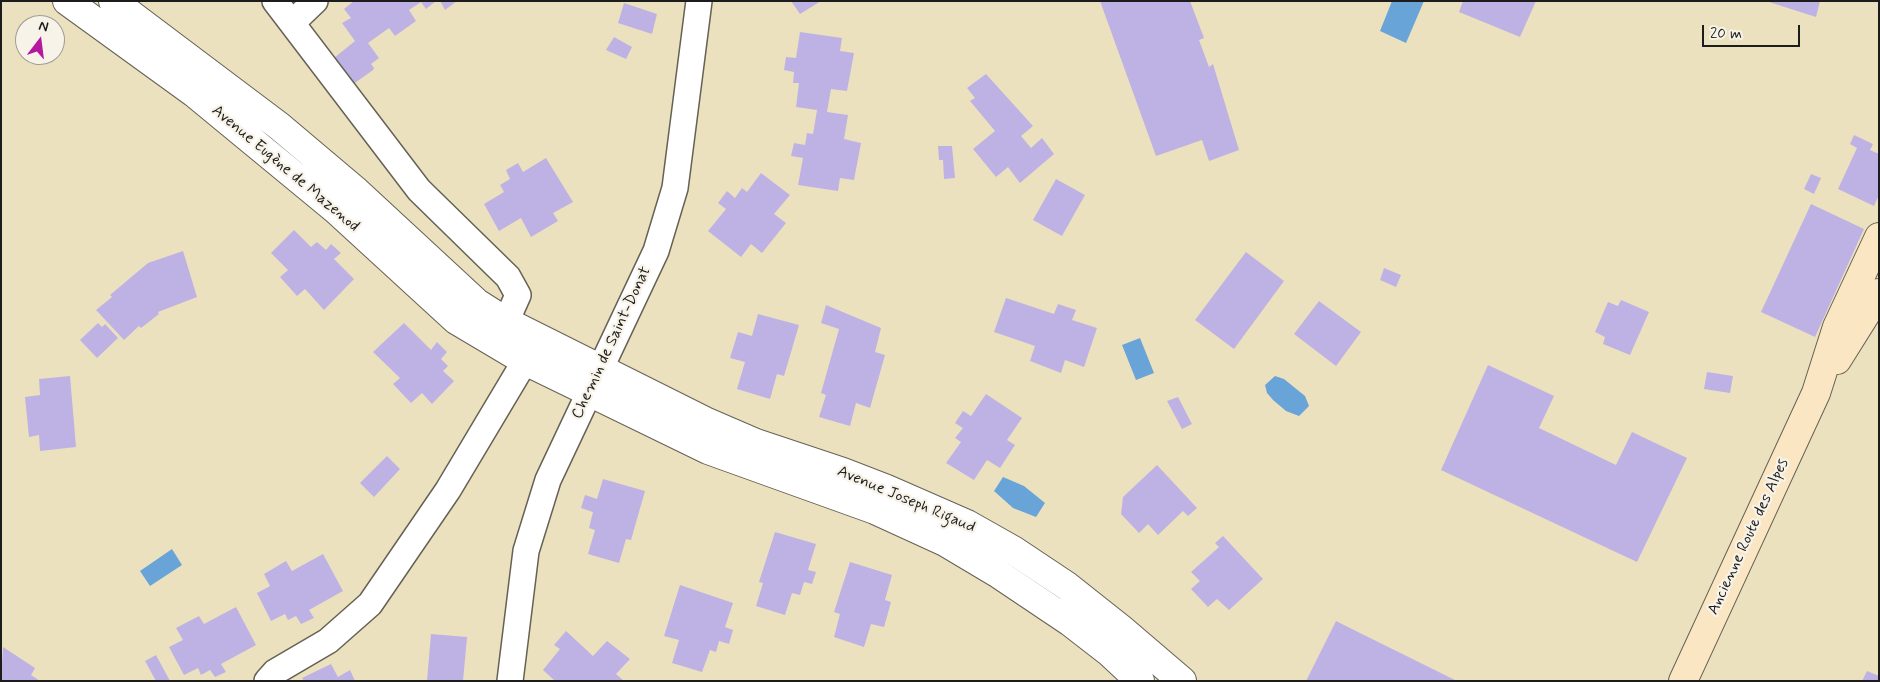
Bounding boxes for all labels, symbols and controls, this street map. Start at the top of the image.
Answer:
north arrow [15,15,65,65]
scale bar [1705,15,1802,47]
text: N [37,17,50,36]
text: 20 m [1710,24,1742,44]
street label: Avenue Eugène de Mazenod [207,102,363,236]
street label: Chemin de Saint-Donat [568,264,656,422]
street label: Ancienne Route des Alpes [1704,456,1794,618]
street label: Avenue Joseph Rigaud [834,462,978,538]

